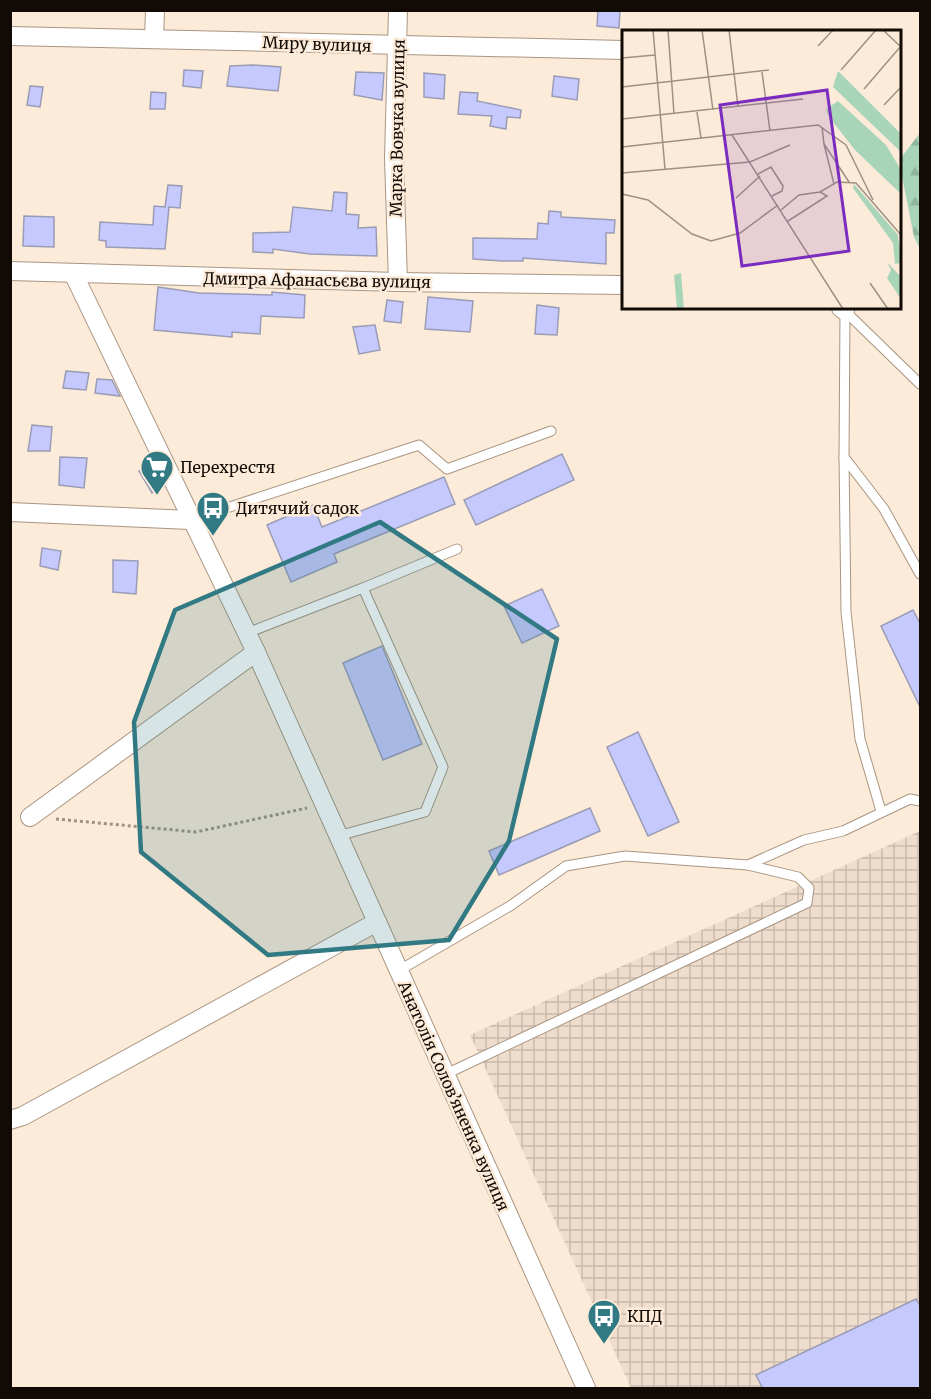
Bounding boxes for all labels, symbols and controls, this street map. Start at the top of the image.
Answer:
inset map [622,30,901,309]
street label: Миру вулиця [262,32,372,56]
street label: Марка Вовчка вулиця [385,39,409,217]
street label: Дмитра Афанасьєва вулиця [203,268,431,292]
supermarket icon: Перехрестя [139,449,175,496]
place label: Перехрестя [180,457,275,477]
bus stop icon: Дитячий садок [195,490,231,537]
place label: Дитячий садок [236,498,359,518]
street label: Анатолія Солов’яненка вулиця [394,977,514,1214]
bus stop icon: КПД [586,1298,622,1345]
place label: КПД [627,1306,663,1326]

